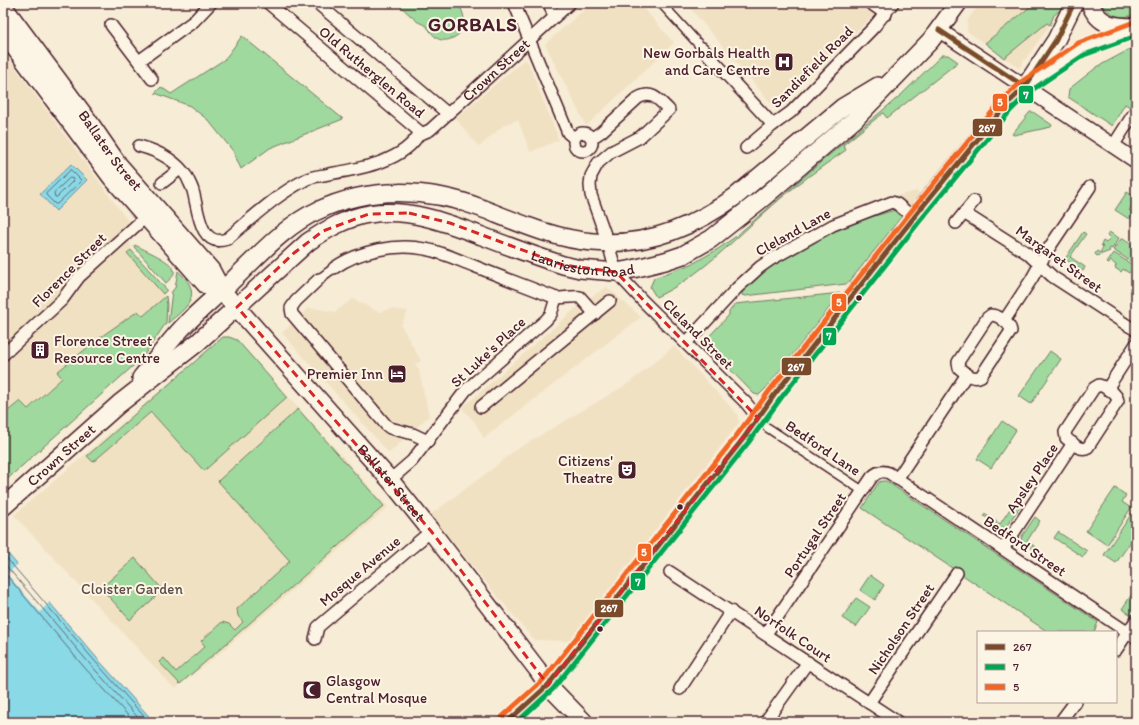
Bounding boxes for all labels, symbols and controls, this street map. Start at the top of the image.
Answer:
district label: GORBALS [428,13,518,36]
street label: Old Rutherglen Road [315,22,429,122]
street label: Sandiefield Road [767,22,857,112]
street label: Crown Street [459,35,534,105]
place label: New Gorbals Health and Care Centre [643,44,770,79]
hospital icon: New Gorbals Health and Care Centre [773,51,795,73]
line badge: 7 [1018,85,1034,104]
text: 7 [1022,89,1029,102]
line badge: 5 [992,93,1008,112]
text: 5 [997,96,1003,109]
street label: Ballater Street [75,107,146,195]
line badge: 267 [972,118,1003,137]
text: 267 [978,122,996,135]
street label: Cleland Lane [752,204,834,260]
street label: Margaret Street [1012,222,1106,297]
street label: Florence Street [28,229,110,311]
street label: Laurieston Road [529,246,636,281]
line badge: 5 [831,293,847,312]
unlabelled marker [854,293,864,303]
street label: Cleland Street [659,295,737,373]
text: 5 [836,296,842,309]
street label: St Luke's Place [447,313,529,391]
line badge: 7 [822,327,837,346]
text: 7 [825,330,832,343]
place label: Florence Street Resource Centre [54,332,160,367]
building icon: Florence Street Resource Centre [29,339,51,361]
line badge: 267 [781,357,812,376]
text: 267 [787,361,805,374]
hotel icon: Premier Inn [386,363,408,385]
place label: Premier Inn [307,365,383,383]
street label: Bedford Lane [782,416,864,480]
street label: Crown Street [24,420,99,490]
street label: Ballater Street [353,440,429,525]
street label: Apsley Place [1002,440,1062,516]
place label: Citizens' Theatre [558,452,613,487]
theatre icon: Citizens' Theatre [616,459,638,481]
street label: Portugal Street [780,489,850,581]
unlabelled marker [675,502,685,512]
street label: Bedford Street [980,512,1070,580]
street label: Mosque Avenue [316,532,404,610]
line badge: 5 [637,543,652,562]
text: 5 [641,546,647,559]
line badge: 7 [630,572,646,591]
text: 7 [634,576,641,589]
park label: Cloister Garden [81,580,183,598]
street label: Nicholson Street [864,580,938,678]
line badge: 267 [594,599,624,618]
text: 267 [600,602,618,615]
street label: Norfolk Court [751,602,835,667]
unlabelled marker [595,624,605,634]
legend [977,631,1117,703]
text: 267 [1013,640,1032,654]
text: 7 [1013,660,1019,674]
place label: Glasgow Central Mosque [326,672,427,707]
mosque icon: Glasgow Central Mosque [301,679,323,701]
text: 5 [1013,680,1019,694]

